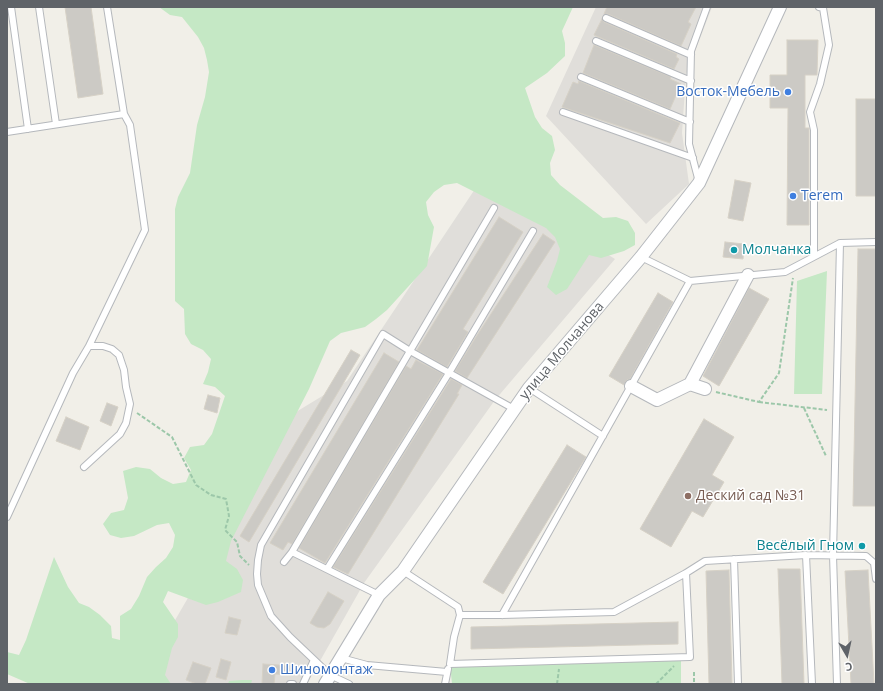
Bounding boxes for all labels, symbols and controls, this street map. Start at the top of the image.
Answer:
place label: Восток-Мебель [676,84,780,100]
marker: Восток-Мебель [783,87,793,97]
place label: Terem [801,188,843,204]
marker: Terem [788,191,798,201]
place label: Молчанка [742,242,811,258]
marker: Молчанка [729,245,739,255]
street label: улица Молчанова [516,299,608,403]
place label: Деский сад №31 [696,488,805,504]
marker: Деский сад №31 [683,491,693,501]
place label: Весёлый Гном [756,538,854,554]
marker: Весёлый Гном [857,541,867,551]
north arrow [827,635,867,675]
text: С [844,659,854,675]
place label: Шиномонтаж [280,662,373,678]
marker: Шиномонтаж [267,665,277,675]

